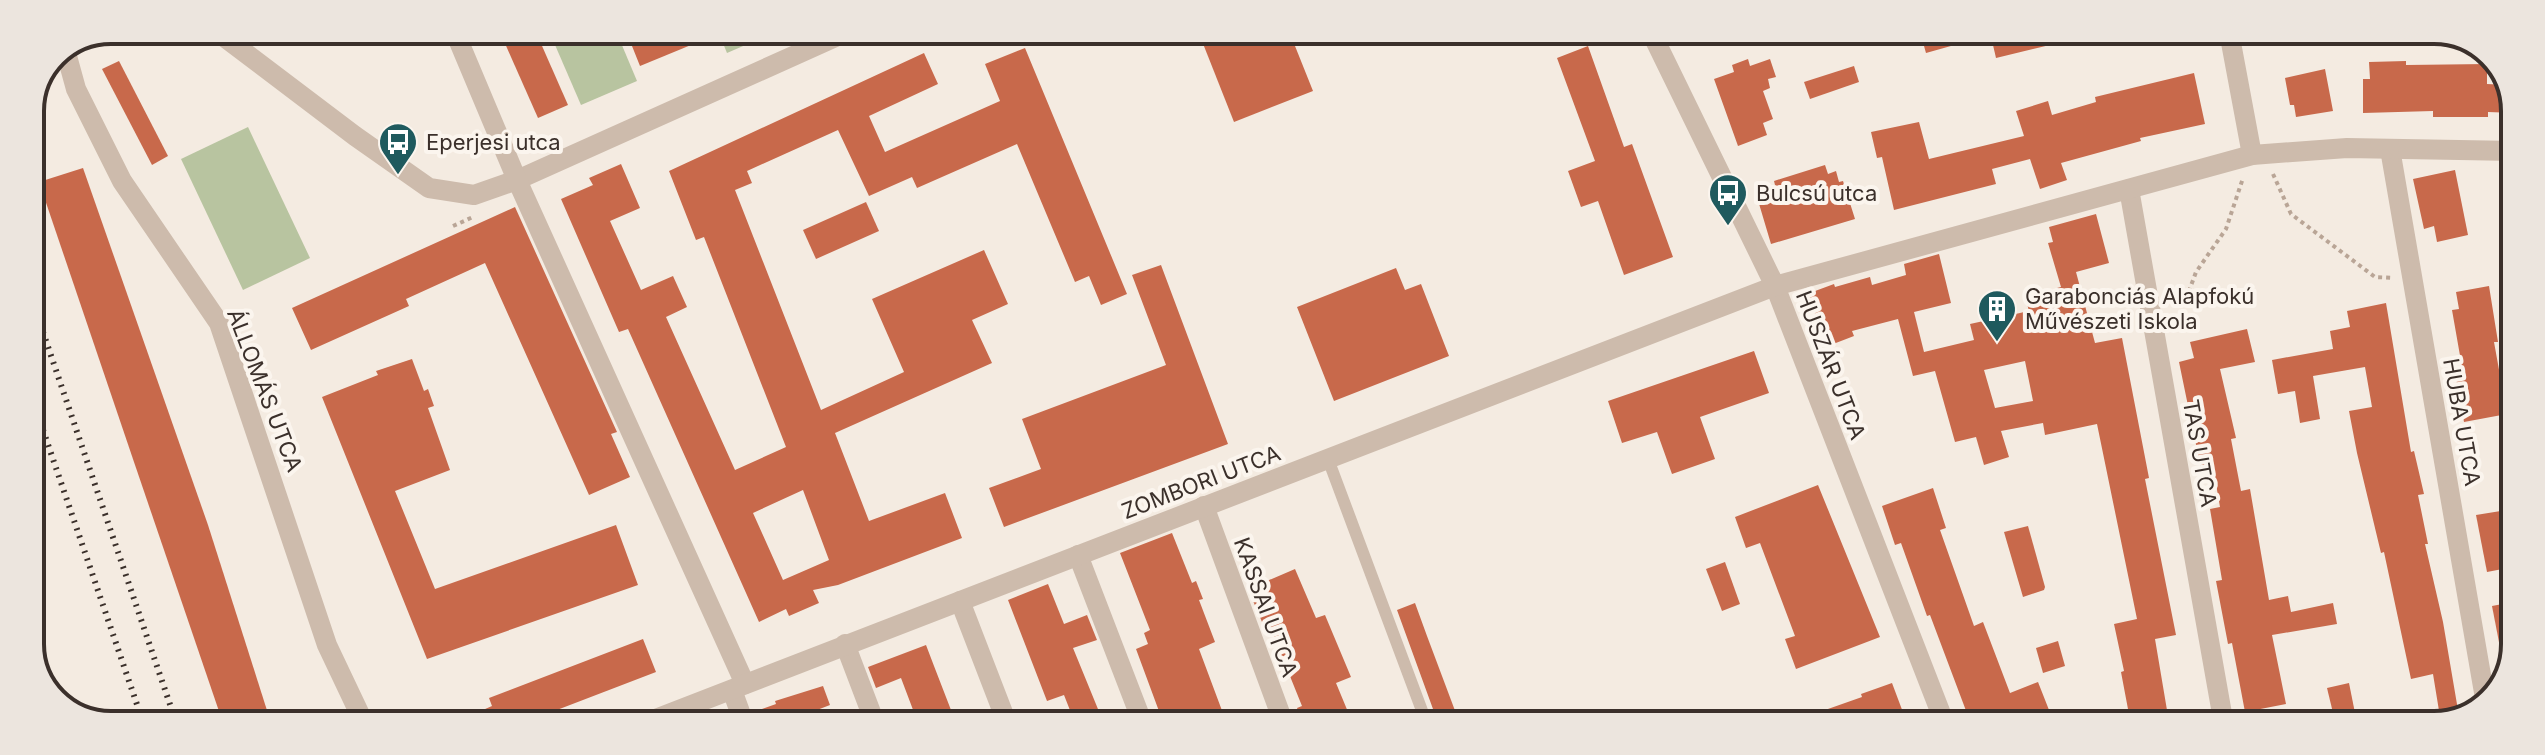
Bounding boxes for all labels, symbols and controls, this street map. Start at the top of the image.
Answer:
bus stop icon: Eperjesi utca [377,121,419,176]
place label: Eperjesi utca [426,129,561,155]
bus stop icon: Bulcsú utca [1707,172,1749,227]
place label: Bulcsú utca [1756,180,1877,206]
place label: Garabonciás Alapfokú Művészeti Iskola [2025,283,2254,334]
street label: HUSZÁR UTCA [1791,287,1871,443]
building icon: Garabonciás Alapfokú Művészeti Iskola [1976,288,2018,343]
street label: ÁLLOMÁS UTCA [222,305,308,475]
street label: HUBA UTCA [2438,356,2486,488]
street label: TAS UTCA [2178,397,2222,509]
street label: ZOMBORI UTCA [1118,440,1284,524]
street label: KASSAI UTCA [1229,534,1303,680]

